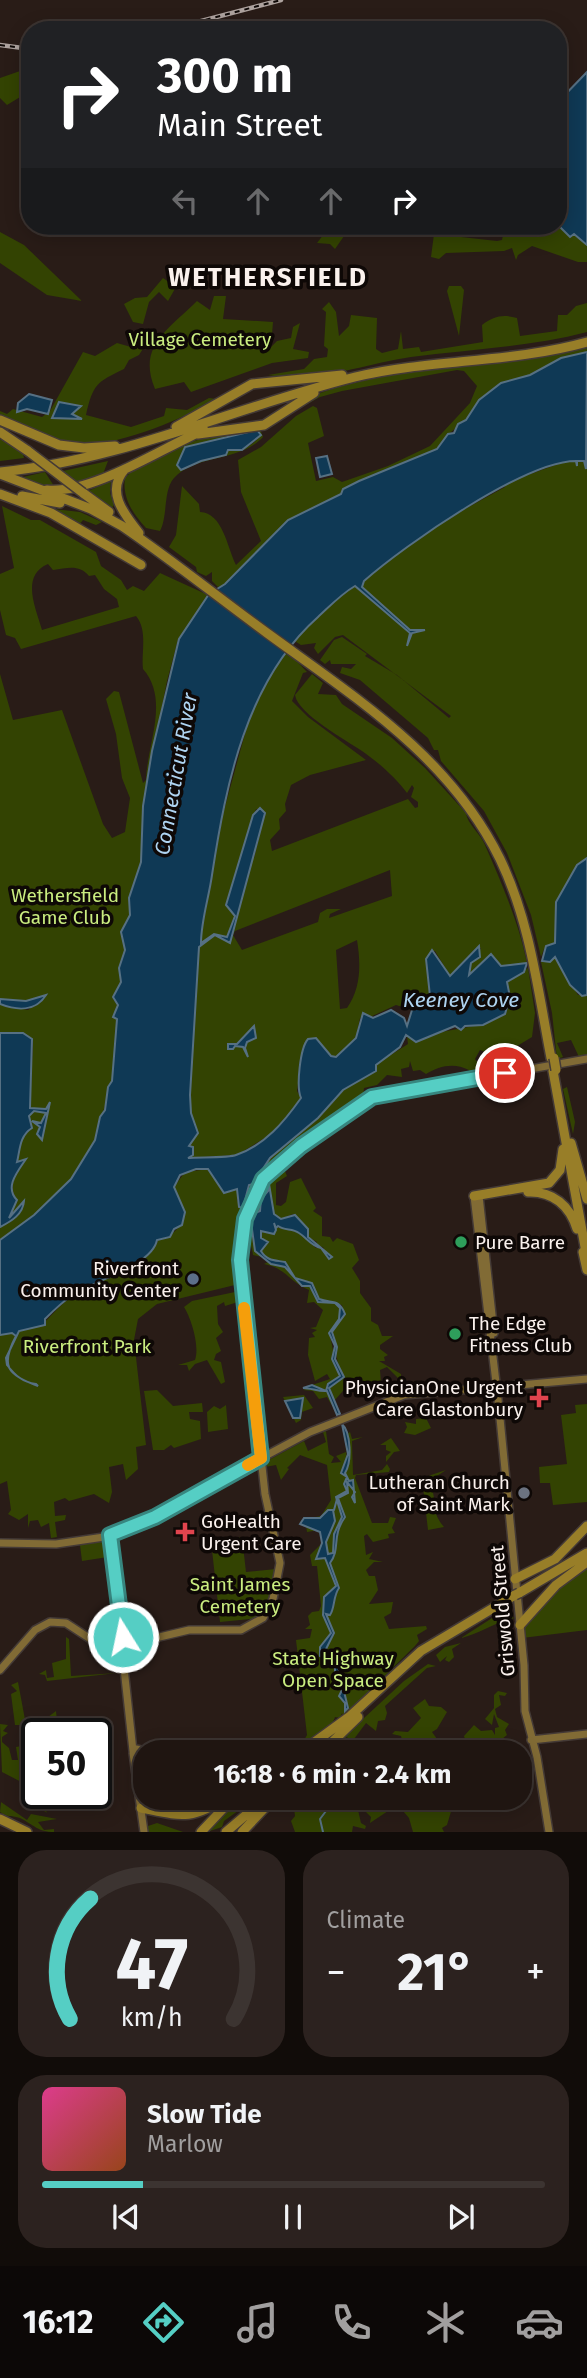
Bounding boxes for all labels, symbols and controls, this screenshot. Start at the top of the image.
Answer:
text: 300 m [157,46,293,105]
icon: right [42,49,133,140]
text: Main Street [157,106,322,144]
icon: left [166,182,204,220]
icon: ahead [239,182,277,220]
icon: ahead [312,182,350,220]
icon: right [385,182,423,220]
district label: WETHERSFIELD [168,262,368,293]
park label: Village Cemetery [129,328,272,351]
water label: Connecticut River [149,690,203,857]
park label: Wethersfield Game Club [11,884,119,929]
water label: Keeney Cove [403,987,519,1013]
pin [475,1043,535,1103]
icon: arrive [486,1054,524,1092]
place label: Pure Barre [475,1231,565,1254]
marker: Pure Barre [453,1234,469,1250]
place label: Riverfront Community Center [20,1257,180,1302]
marker: Riverfront Community Center [185,1271,201,1287]
place label: The Edge Fitness Club [469,1312,572,1357]
marker: The Edge Fitness Club [447,1326,463,1342]
park label: Riverfront Park [23,1335,151,1358]
place label: PhysicianOne Urgent Care Glastonbury [345,1376,524,1421]
marker: PhysicianOne Urgent Care Glastonbury [529,1388,549,1408]
place label: Lutheran Church of Saint Mark [369,1471,510,1516]
marker: Lutheran Church of Saint Mark [516,1485,532,1501]
place label: GoHealth Urgent Care [201,1510,302,1555]
marker: GoHealth Urgent Care [175,1522,195,1542]
street label: Griswold Street [485,1544,520,1677]
park label: Saint James Cemetery [190,1573,290,1618]
position arrow [86,1600,160,1674]
park label: State Highway Open Space [272,1647,394,1692]
speed limit sign: 50 [21,1718,112,1809]
text: 16:18 · 6 min · 2.4 km [214,1759,451,1790]
text: Climate [327,1906,405,1934]
text: 47 [115,1922,188,2009]
text: 21° [397,1941,474,2004]
text: − [327,1949,346,1995]
text: + [526,1949,545,1995]
text: km/h [120,2003,182,2033]
text: Slow Tide [147,2099,262,2130]
text: Marlow [147,2130,223,2158]
icon: previous [107,2198,145,2236]
icon: pause [274,2198,312,2236]
icon: next [442,2198,480,2236]
icon: directions [139,2298,188,2347]
icon: music [233,2298,282,2347]
icon: phone [327,2298,376,2347]
icon: climate [421,2298,470,2347]
icon: car [515,2298,564,2347]
text: 16:12 [23,2303,93,2341]

